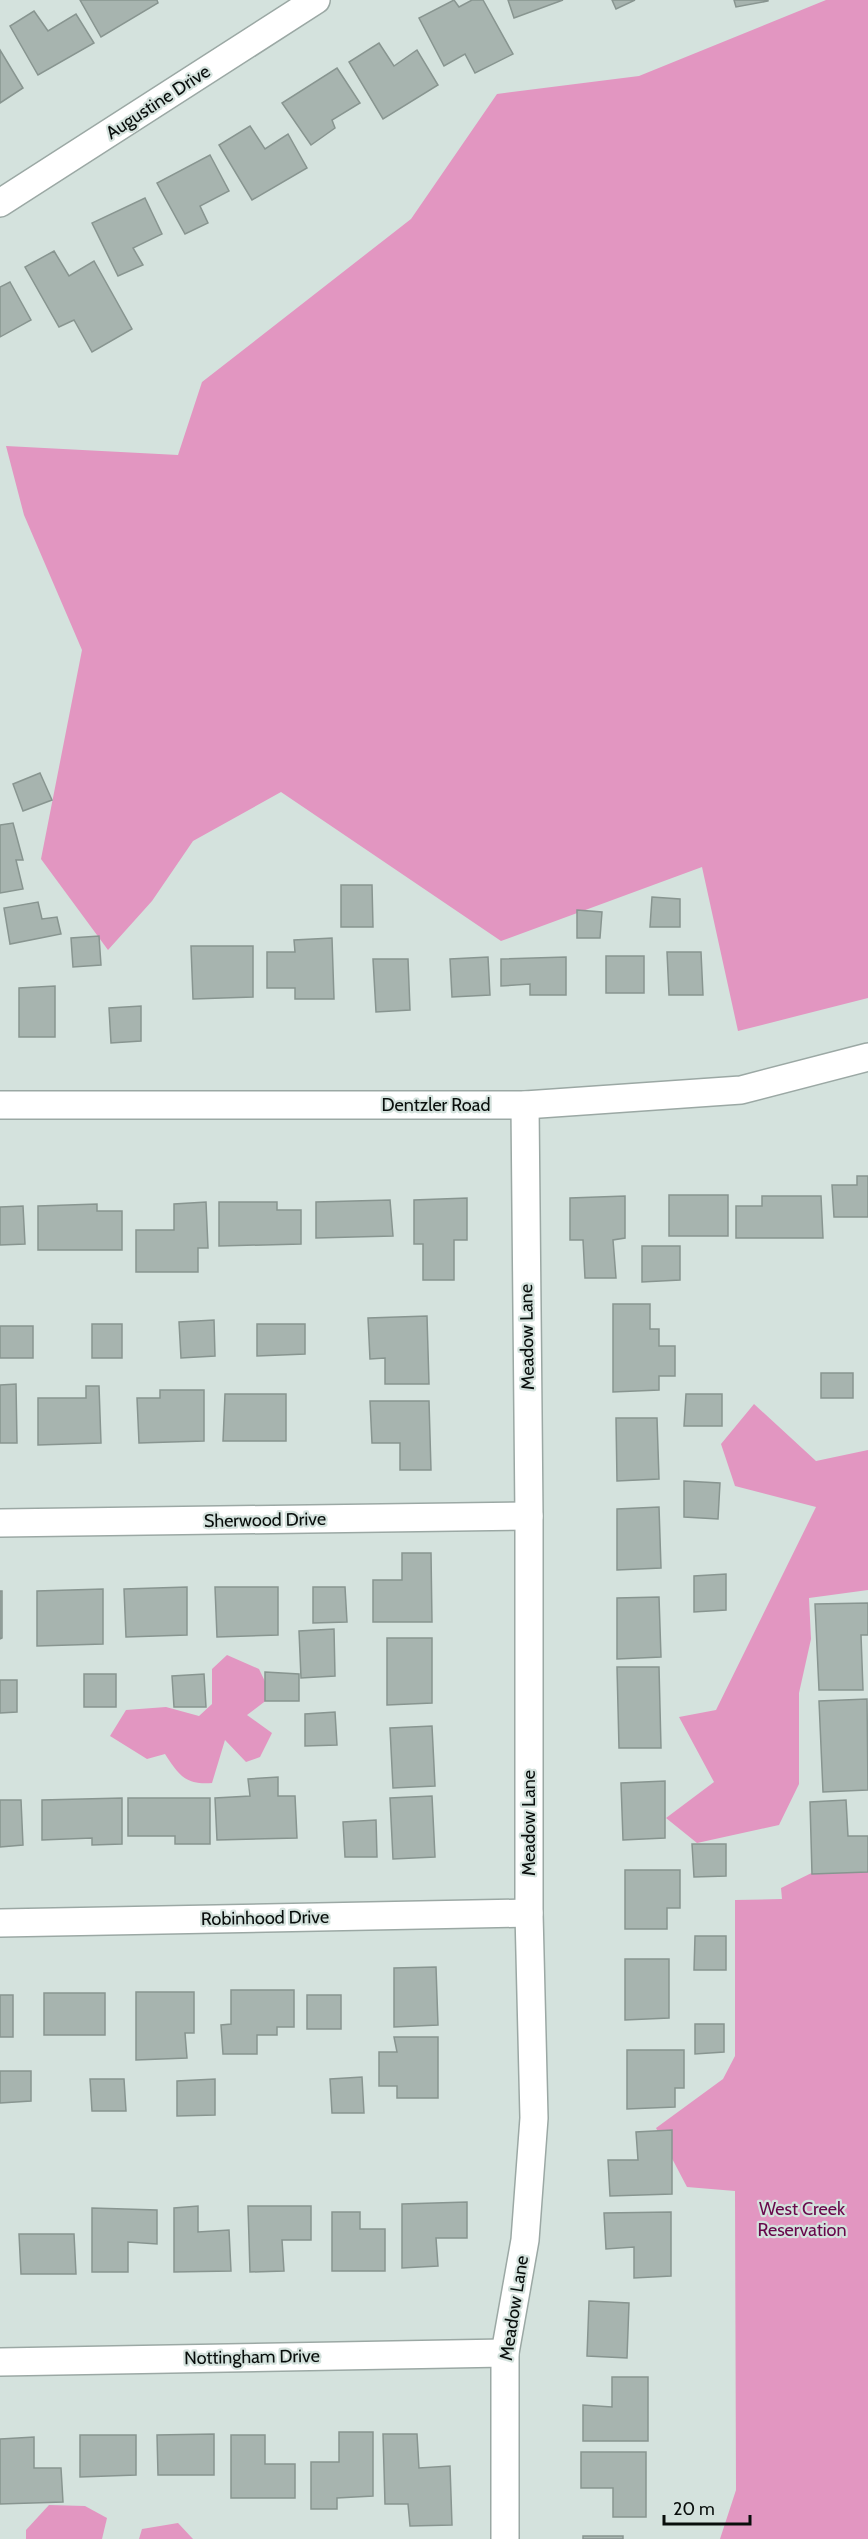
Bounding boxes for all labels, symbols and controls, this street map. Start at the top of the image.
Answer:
street label: Augustine Drive [102,60,214,144]
street label: Dentzler Road [382,1094,490,1116]
street label: Meadow Lane [515,1284,539,1390]
street label: Sherwood Drive [204,1508,326,1532]
street label: Meadow Lane [518,1770,540,1876]
street label: Robinhood Drive [201,1906,329,1930]
park label: West Creek Reservation [757,2198,847,2241]
street label: Meadow Lane [495,2254,533,2362]
street label: Nottingham Drive [184,2345,320,2369]
scale bar [664,2488,750,2526]
text: 20 m [673,2498,715,2520]

